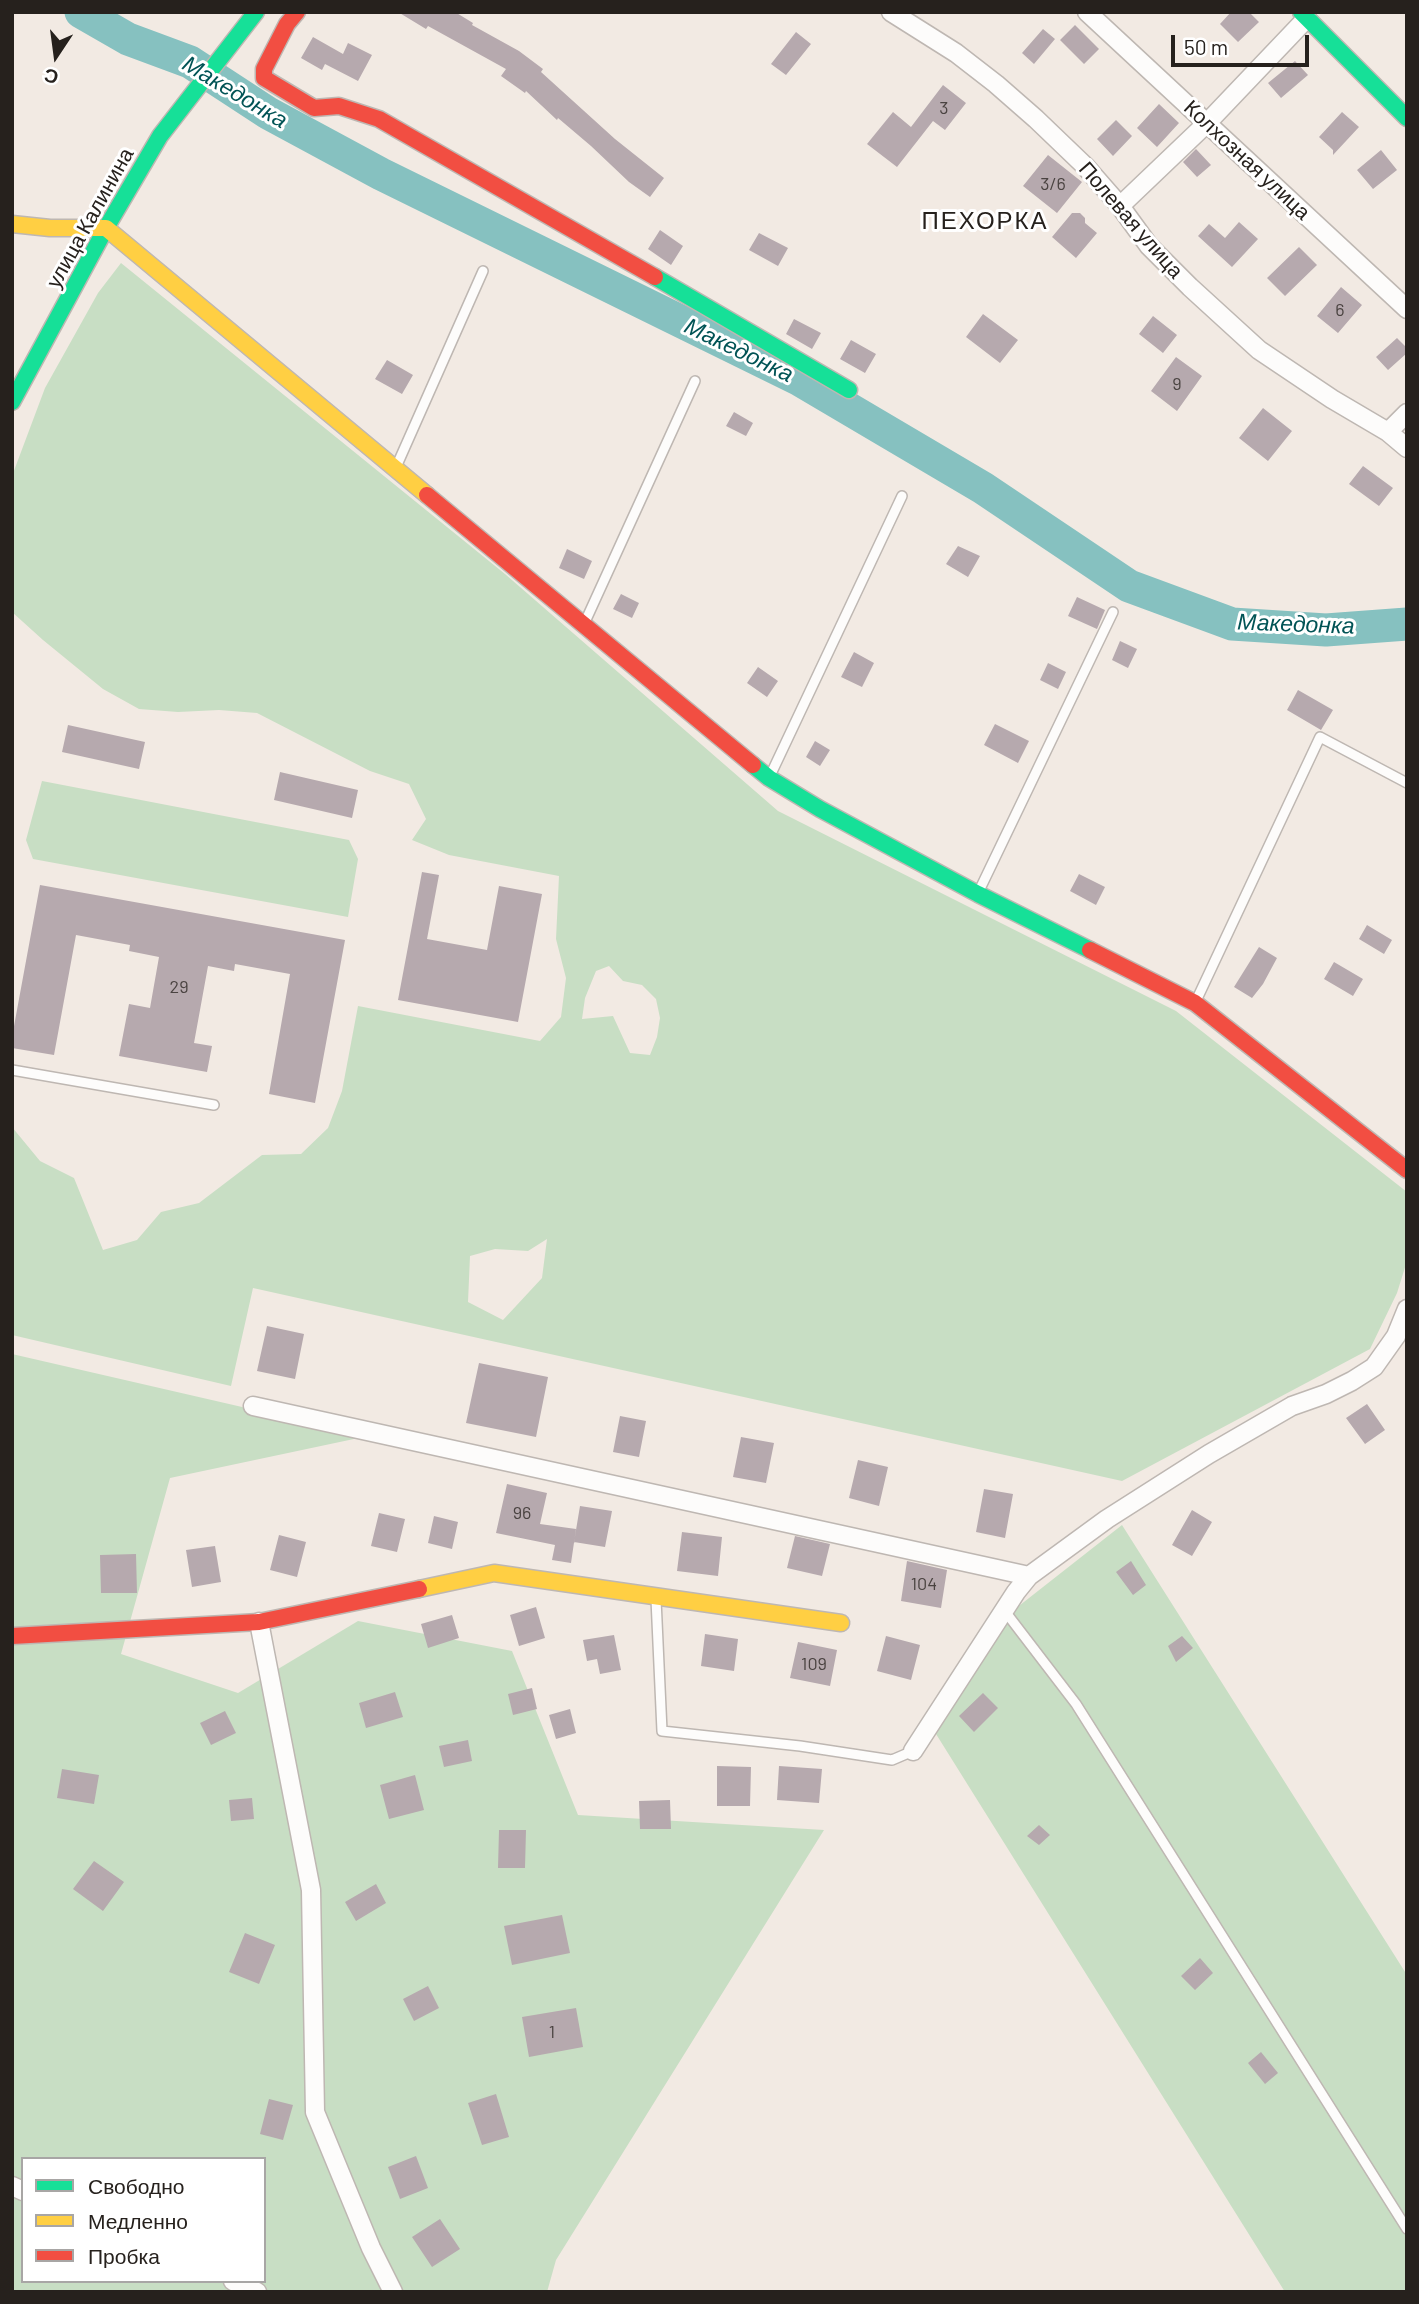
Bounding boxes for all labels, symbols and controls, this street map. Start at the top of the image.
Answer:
north arrow [21,21,91,91]
scale bar [1174,21,1312,65]
text: 50 m [1184,34,1228,59]
water label: Македонка [178,50,292,134]
text: С [42,64,60,90]
street label: Колхозная улица [1179,95,1315,225]
house number: 3 [939,97,949,119]
street label: улица Калинина [41,143,139,293]
street label: Полевая улица [1074,157,1188,283]
house number: 3/6 [1040,173,1066,195]
district label: ПЕХОРКА [922,207,1048,235]
house number: 6 [1335,299,1345,321]
water label: Македонка [680,312,798,388]
house number: 9 [1172,373,1182,395]
water label: Македонка [1237,608,1355,640]
house number: 29 [169,976,189,998]
house number: 96 [513,1502,531,1524]
house number: 104 [911,1573,937,1595]
house number: 109 [801,1653,827,1675]
house number: 1 [549,2021,555,2043]
legend [21,2157,266,2283]
text: Свободно [88,2173,185,2198]
text: Медленно [88,2208,188,2233]
text: Пробка [88,2243,160,2268]

